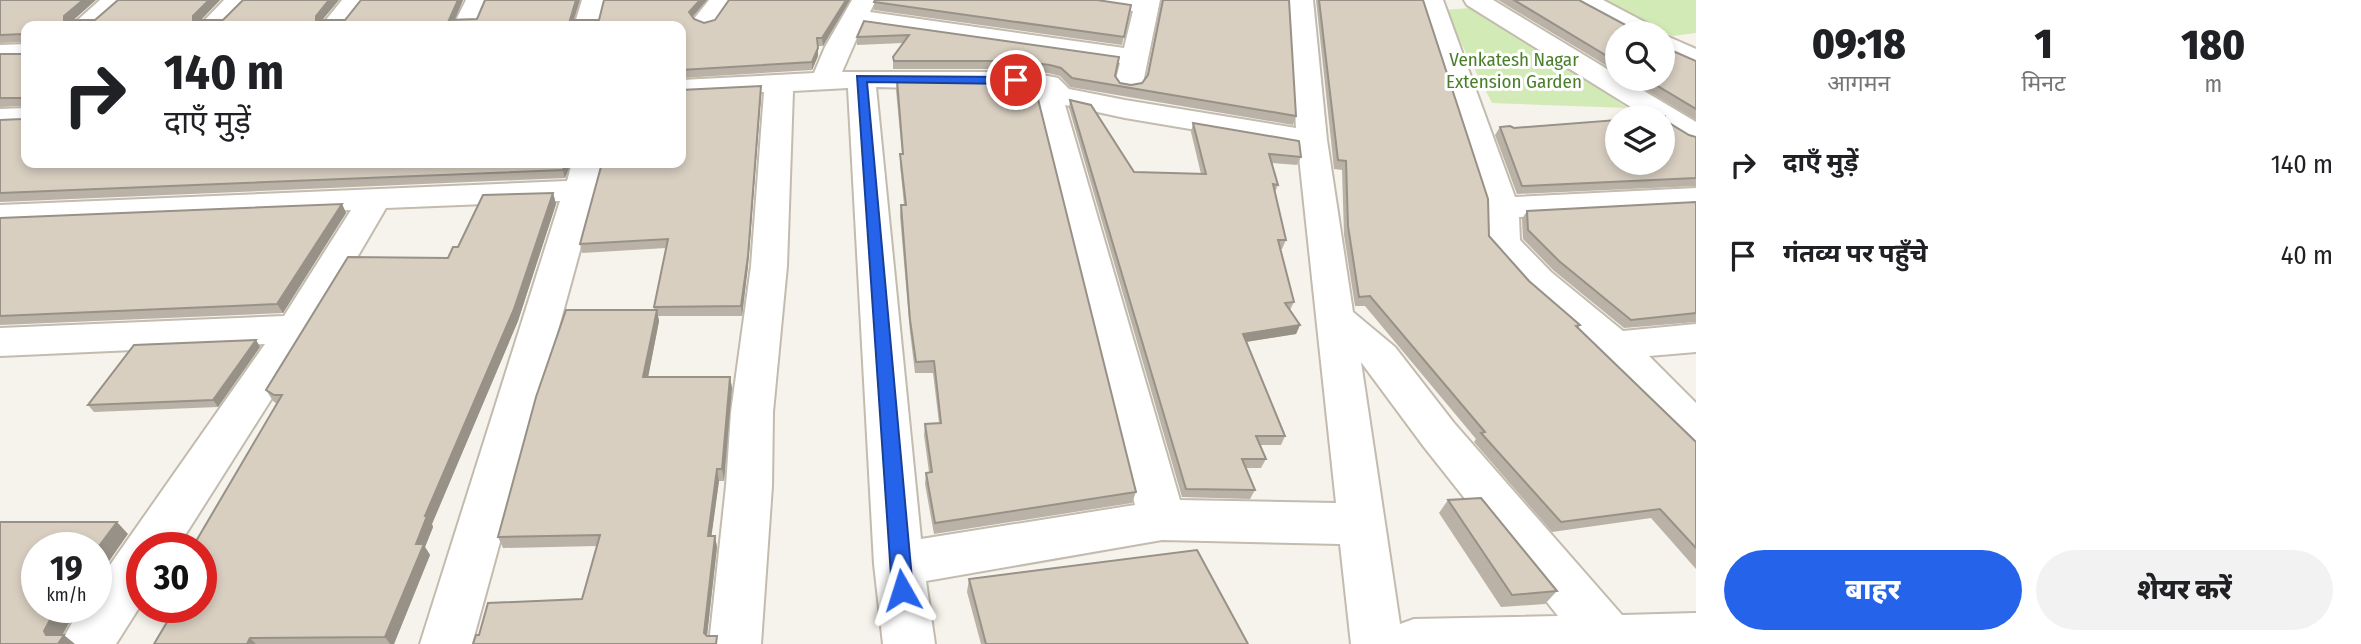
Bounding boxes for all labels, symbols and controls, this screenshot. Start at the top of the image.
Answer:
text: 09:18 [1812,19,1906,69]
text: 1 [2035,19,2053,69]
text: 180 [2181,20,2245,70]
map controls [1605,21,1675,175]
button: search [1605,21,1675,91]
text: 140 m [164,43,284,102]
park label: Venkatesh Nagar Extension Garden [1446,48,1582,93]
icon: right [49,49,140,140]
pin [986,50,1046,110]
icon: arrive [997,61,1035,99]
text: आगमन [1827,69,1890,97]
text: मिनट [2022,69,2066,97]
text: m [2204,70,2222,98]
text: दाएँ मुड़ें [164,103,251,141]
button: layers [1605,105,1675,175]
icon: right [1724,146,1762,184]
text: दाएँ मुड़ें [1783,147,1858,178]
text: 140 m [2271,149,2333,180]
icon: arrive [1724,237,1762,275]
text: गंतव्य पर पहुँचे [1783,238,1927,269]
text: 40 m [2281,240,2333,271]
speed limit sign: 30 [126,532,217,623]
text: 19 [50,547,83,589]
button: बाहर [1724,550,2022,630]
button: शेयर करें [2036,550,2333,630]
position arrow [865,553,939,627]
text: km/h [46,584,87,606]

